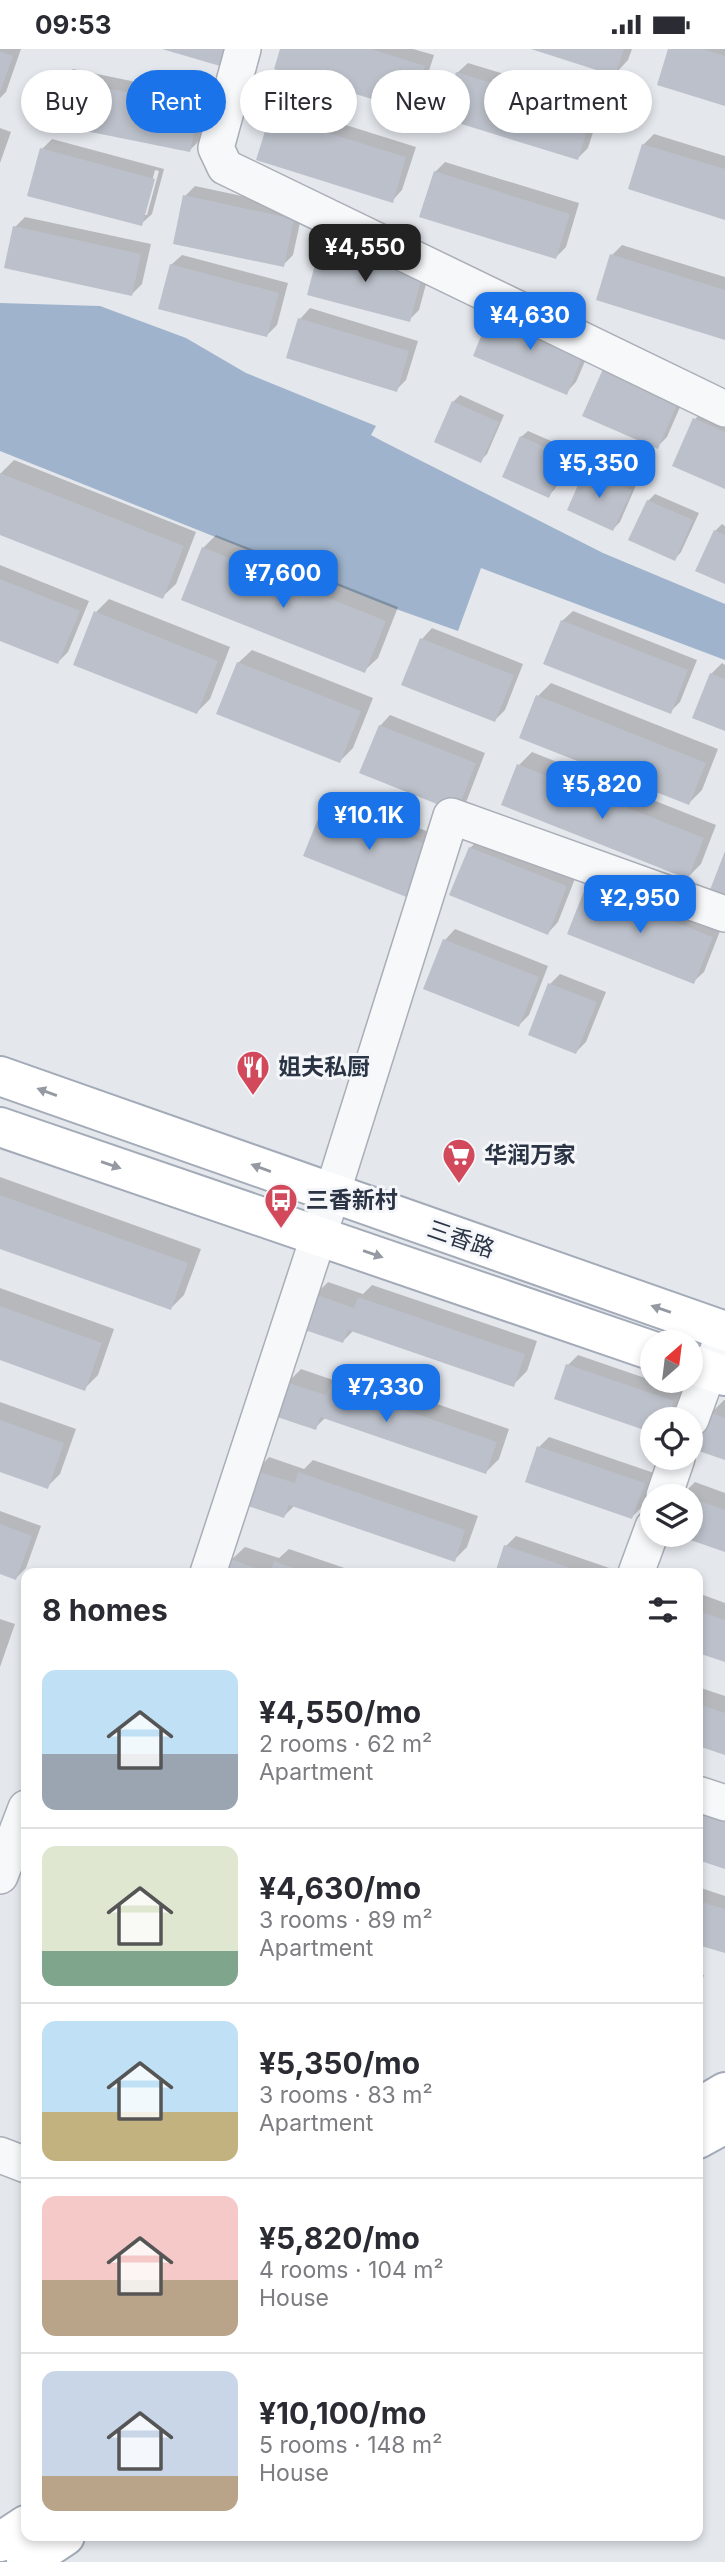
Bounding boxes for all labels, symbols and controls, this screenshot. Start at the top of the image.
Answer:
text: 09:53 [35,9,112,40]
chip: Buy [21,70,112,133]
chip: Rent [126,70,226,133]
chip: Filters [240,70,357,133]
chip: New [371,70,470,133]
chip: Apartment [484,70,652,133]
pin: ¥4,550 [308,225,422,284]
text: ¥4,550 [325,233,405,261]
pin: ¥4,630 [473,293,587,352]
text: ¥4,630 [490,301,570,329]
pin: ¥5,350 [542,441,656,500]
text: ¥5,350 [559,449,639,477]
pin: ¥7,600 [226,551,340,610]
text: ¥7,600 [245,559,321,587]
pin: ¥5,820 [545,761,659,821]
text: ¥5,820 [562,770,642,798]
pin: ¥10.1K [312,793,426,852]
text: ¥10.1K [334,801,404,829]
pin: ¥2,950 [583,875,697,935]
text: ¥2,950 [600,884,680,912]
restaurant icon: 姐夫私厨 [234,1048,272,1097]
place label: 姐夫私厨 [278,1053,370,1081]
one-way arrow [36,1086,57,1097]
supermarket icon: 华润万家 [440,1136,478,1185]
place label: 华润万家 [484,1141,576,1169]
one-way arrow [101,1160,122,1171]
one-way arrow [251,1162,272,1173]
bus stop icon: 三香新村 [262,1181,300,1230]
place label: 三香新村 [306,1186,398,1214]
street label: 三香路 [424,1215,498,1263]
one-way arrow [363,1249,384,1260]
one-way arrow [650,1303,671,1314]
north arrow [640,1330,704,1393]
map controls [640,1330,703,1547]
pin: ¥7,330 [329,1365,443,1424]
text: ¥7,330 [348,1373,424,1401]
button: locate [640,1407,703,1470]
button: layers [640,1484,703,1547]
icon: filters [644,1591,682,1629]
text: 8 homes [42,1592,168,1628]
text: ¥4,550/mo [259,1694,421,1730]
icon: home [98,1698,182,1782]
text: 2 rooms · 62 m² [259,1730,432,1758]
text: Apartment [259,1758,373,1786]
text: ¥4,630/mo [259,1870,421,1906]
icon: home [98,1874,182,1958]
text: 3 rooms · 89 m² [259,1906,433,1934]
text: Apartment [259,1934,373,1962]
text: ¥5,350/mo [259,2045,420,2081]
icon: home [98,2049,182,2133]
text: 3 rooms · 83 m² [259,2081,433,2109]
text: Apartment [259,2109,373,2137]
text: ¥5,820/mo [259,2220,420,2256]
icon: home [98,2224,182,2308]
text: 4 rooms · 104 m² [259,2256,444,2284]
text: House [259,2284,329,2312]
text: ¥10,100/mo [259,2395,427,2431]
icon: home [98,2399,182,2483]
text: 5 rooms · 148 m² [259,2431,442,2459]
text: House [259,2459,329,2487]

